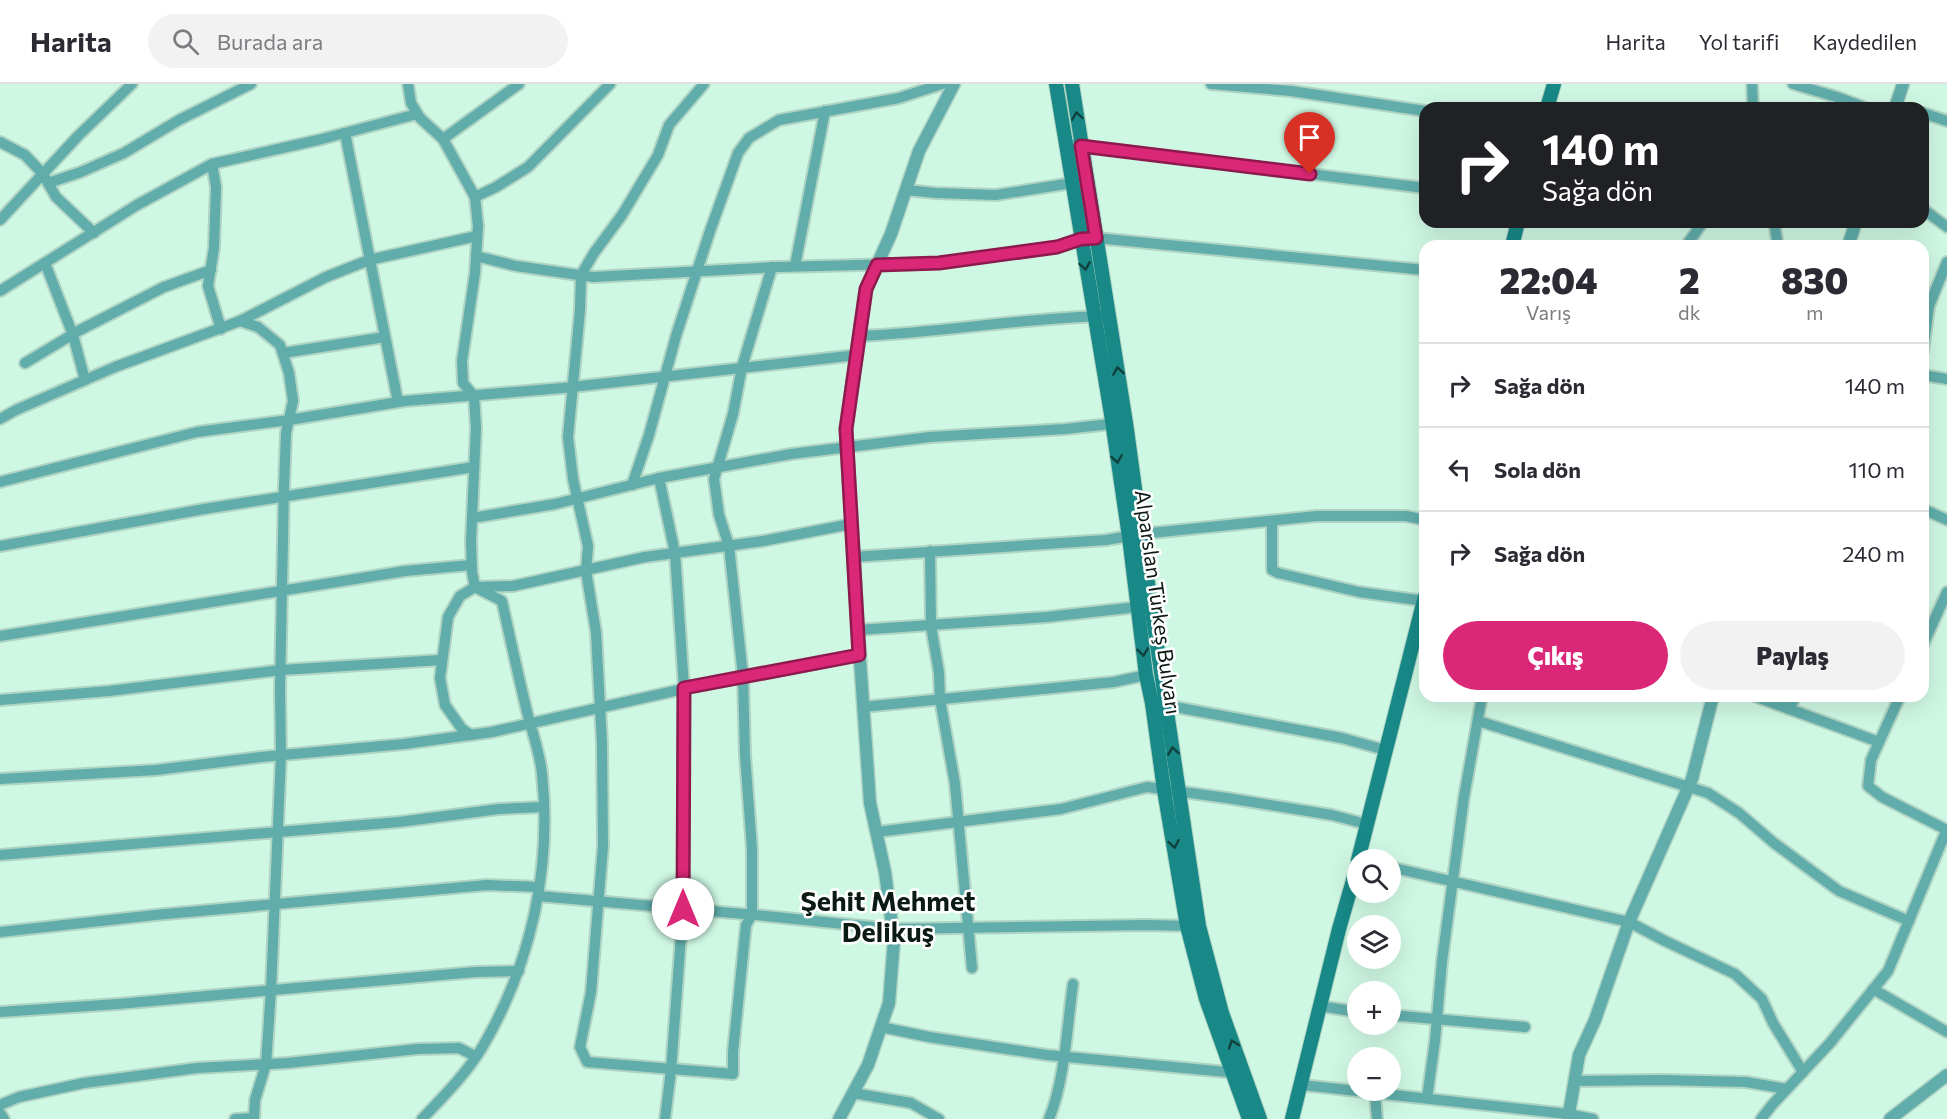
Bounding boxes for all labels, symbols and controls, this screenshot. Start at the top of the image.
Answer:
search box [148,14,568,68]
text: Harita [30,24,112,58]
icon: search [169,25,202,58]
text: Burada ara [217,28,323,55]
text: Harita [1606,29,1666,54]
text: Yol tarifi [1699,29,1779,54]
text: Kaydedilen [1812,29,1917,54]
one-way arrow [1071,112,1083,121]
pin [1284,112,1335,174]
icon: arrive [1293,121,1326,154]
text: 140 m [1542,122,1659,174]
icon: right [1443,126,1521,204]
text: Sağa dön [1542,174,1653,207]
text: 22:04 [1499,257,1598,301]
text: 2 [1679,257,1700,301]
text: 830 [1781,257,1849,301]
one-way arrow [1079,262,1091,271]
text: Varış [1526,300,1571,324]
text: dk [1678,300,1700,324]
text: m [1806,300,1823,324]
one-way arrow [1112,367,1124,376]
icon: right [1443,369,1476,402]
text: Sağa dön [1494,372,1585,399]
text: 140 m [1845,372,1905,399]
icon: left [1443,453,1476,486]
one-way arrow [1110,454,1122,463]
text: Sola dön [1494,456,1581,483]
text: 110 m [1848,456,1905,483]
street label: Alparslan Türkeş Bulvarı [1131,488,1187,716]
icon: right [1443,537,1476,570]
text: Sağa dön [1494,540,1585,567]
text: 240 m [1842,540,1905,567]
button: Çıkış [1443,621,1668,690]
button: Paylaş [1680,621,1905,690]
one-way arrow [1136,647,1148,656]
one-way arrow [1167,747,1179,756]
one-way arrow [1167,839,1179,849]
map controls [1347,849,1401,1101]
button: search [1347,849,1401,903]
position arrow [651,877,715,941]
district label: Şehit Mehmet Delikuş [801,884,975,948]
button: layers [1347,915,1401,969]
button: + [1347,981,1401,1035]
one-way arrow [1228,1039,1240,1050]
button: − [1347,1047,1401,1101]

